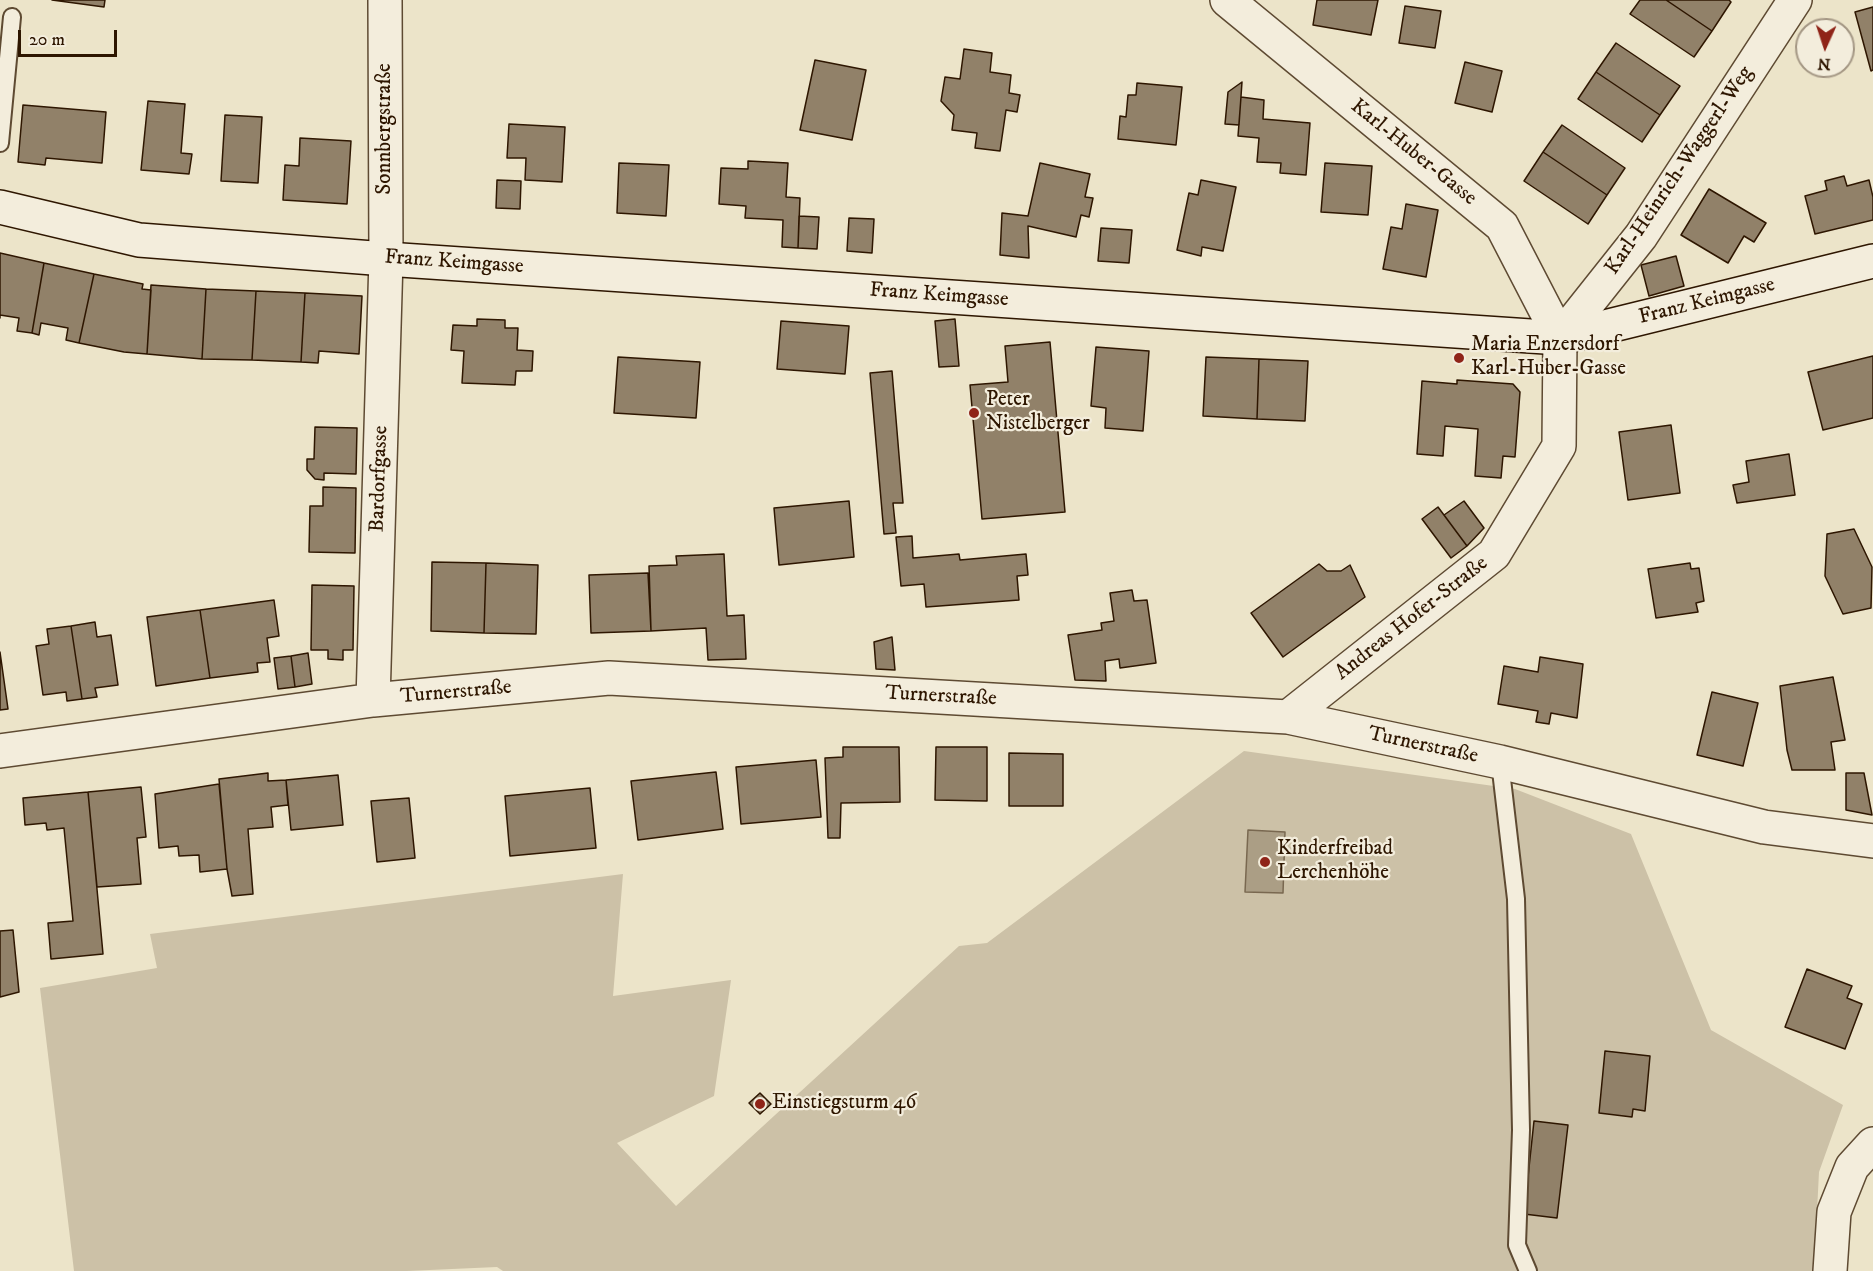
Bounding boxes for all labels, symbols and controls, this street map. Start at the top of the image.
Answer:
scale bar [21,18,120,56]
north arrow [1795,18,1855,78]
text: 20 m [29,29,65,51]
text: N [1817,54,1831,74]
street label: Karl-Heinrich-Waggerl-Weg [1601,62,1759,280]
street label: Sonnbergstraße [373,63,399,195]
street label: Karl-Huber-Gasse [1345,94,1481,212]
street label: Franz Keimgasse [384,246,524,280]
street label: Franz Keimgasse [1636,273,1778,331]
street label: Franz Keimgasse [869,279,1009,313]
place label: Maria Enzersdorf Karl-Huber-Gasse [1471,333,1626,383]
marker: Maria Enzersdorf Karl-Huber-Gasse [1452,351,1466,365]
place label: Peter Nistelberger [986,388,1090,438]
marker: Peter Nistelberger [967,406,981,420]
street label: Bardorfgasse [366,425,394,533]
street label: Andreas Hofer-Straße [1331,552,1493,686]
street label: Turnerstraße [399,676,513,710]
street label: Turnerstraße [885,681,997,713]
street label: Turnerstraße [1366,722,1480,770]
place label: Kinderfreibad Lerchenhöhe [1277,837,1393,887]
marker: Kinderfreibad Lerchenhöhe [1258,855,1272,869]
place label: Einstiegsturm 46 [772,1091,916,1117]
marker: Einstiegsturm 46 [753,1097,767,1111]

